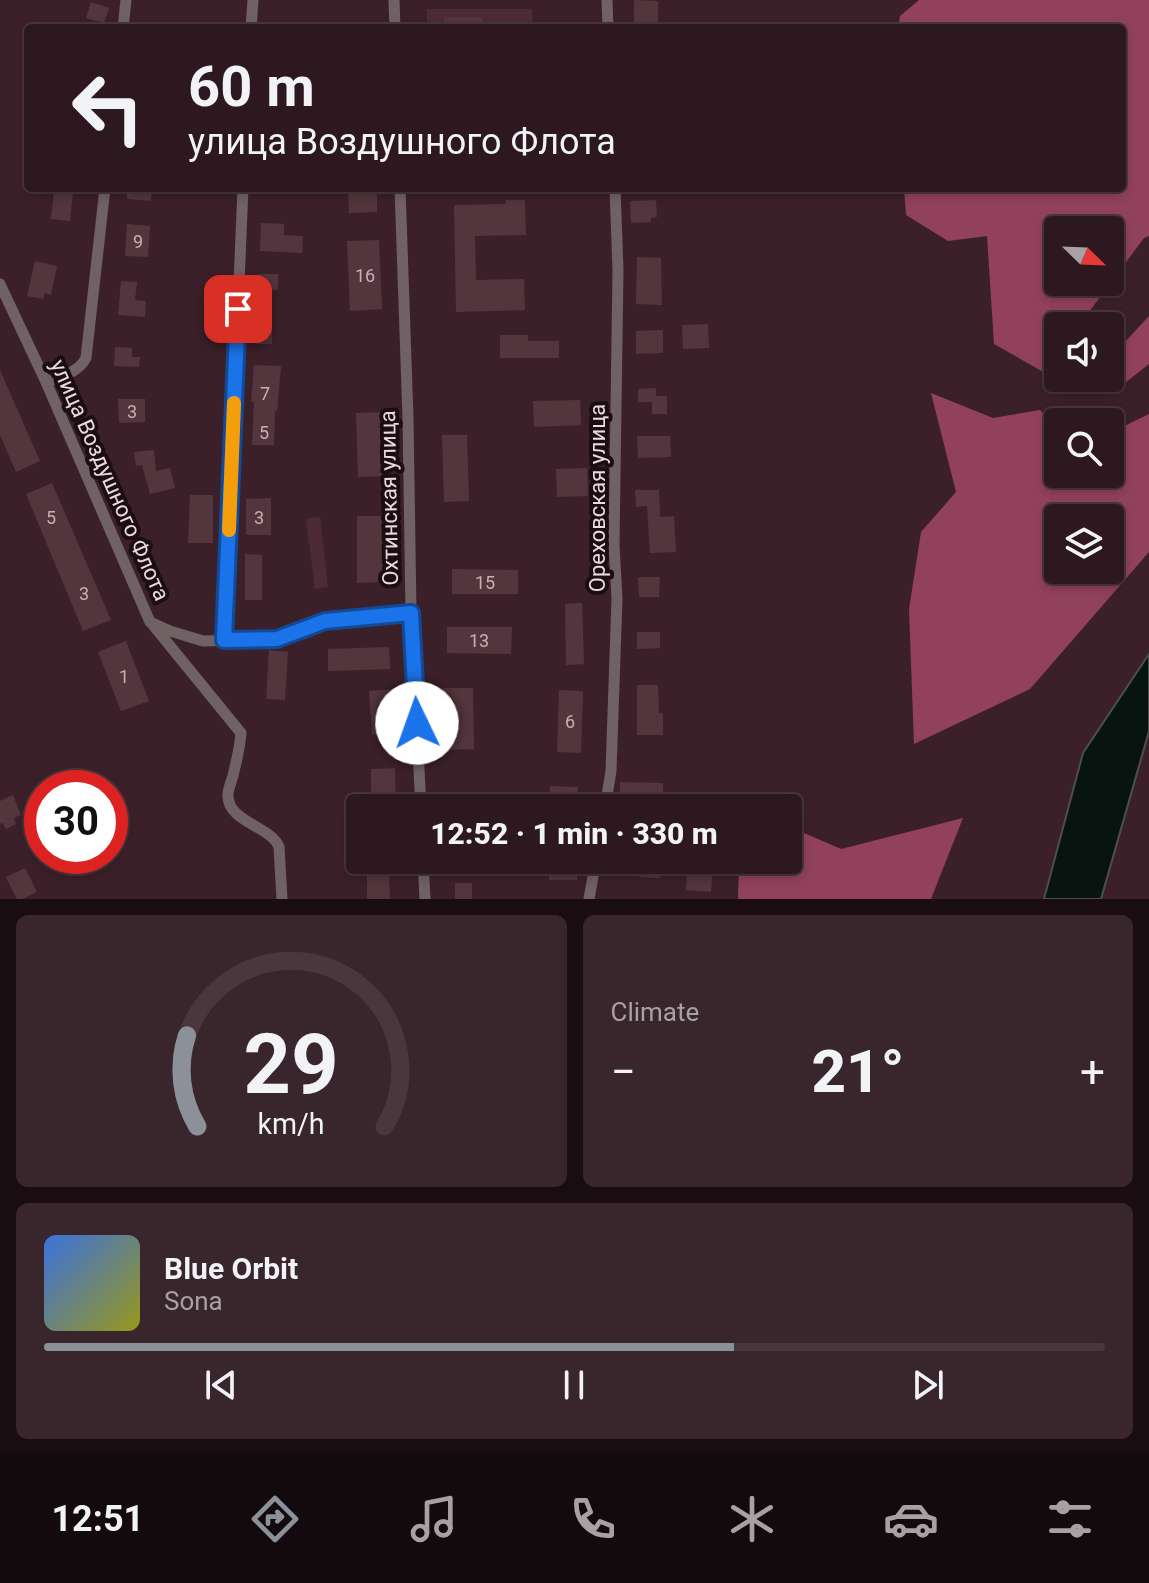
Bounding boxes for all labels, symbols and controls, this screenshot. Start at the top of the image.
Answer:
text: 60 m [188,54,315,120]
icon: left [56,56,160,160]
text: улица Воздушного Флота [188,121,616,163]
north arrow [1044,216,1124,296]
map controls [1044,216,1124,584]
house number: 9 [133,231,143,252]
house number: 16 [355,265,375,286]
pin [204,275,272,343]
icon: arrive [216,287,260,331]
button: sound [1044,312,1124,392]
street label: улица Воздушного Флота [45,356,175,604]
house number: 7 [260,383,270,404]
house number: 3 [127,401,137,422]
street label: Ореховская улица [585,404,610,592]
button: search [1044,408,1124,488]
street label: Охтинская улица [375,410,403,586]
house number: 5 [259,422,269,443]
button: layers [1044,504,1124,584]
house number: 5 [46,507,56,528]
house number: 3 [254,507,264,528]
house number: 15 [475,572,495,593]
house number: 3 [79,583,89,604]
house number: 13 [469,630,489,651]
house number: 1 [119,666,129,687]
position arrow [375,681,459,765]
house number: 6 [565,711,575,732]
speed limit sign: 30 [24,770,128,874]
text: 12:52 · 1 min · 330 m [430,816,718,851]
text: Climate [611,997,699,1027]
text: 29 [244,1016,339,1113]
text: 21° [811,1036,904,1107]
text: − [611,1046,636,1098]
text: + [1080,1046,1105,1098]
text: km/h [258,1107,325,1141]
text: Blue Orbit [164,1251,298,1286]
text: Sona [164,1286,223,1316]
icon: previous [199,1363,243,1407]
icon: pause [552,1363,596,1407]
icon: next [906,1363,950,1407]
icon: directions [247,1491,303,1547]
icon: music [406,1491,462,1547]
icon: phone [565,1491,621,1547]
icon: climate [724,1491,780,1547]
icon: car [883,1491,939,1547]
icon: filters [1042,1491,1098,1547]
text: 12:51 [51,1498,144,1540]

